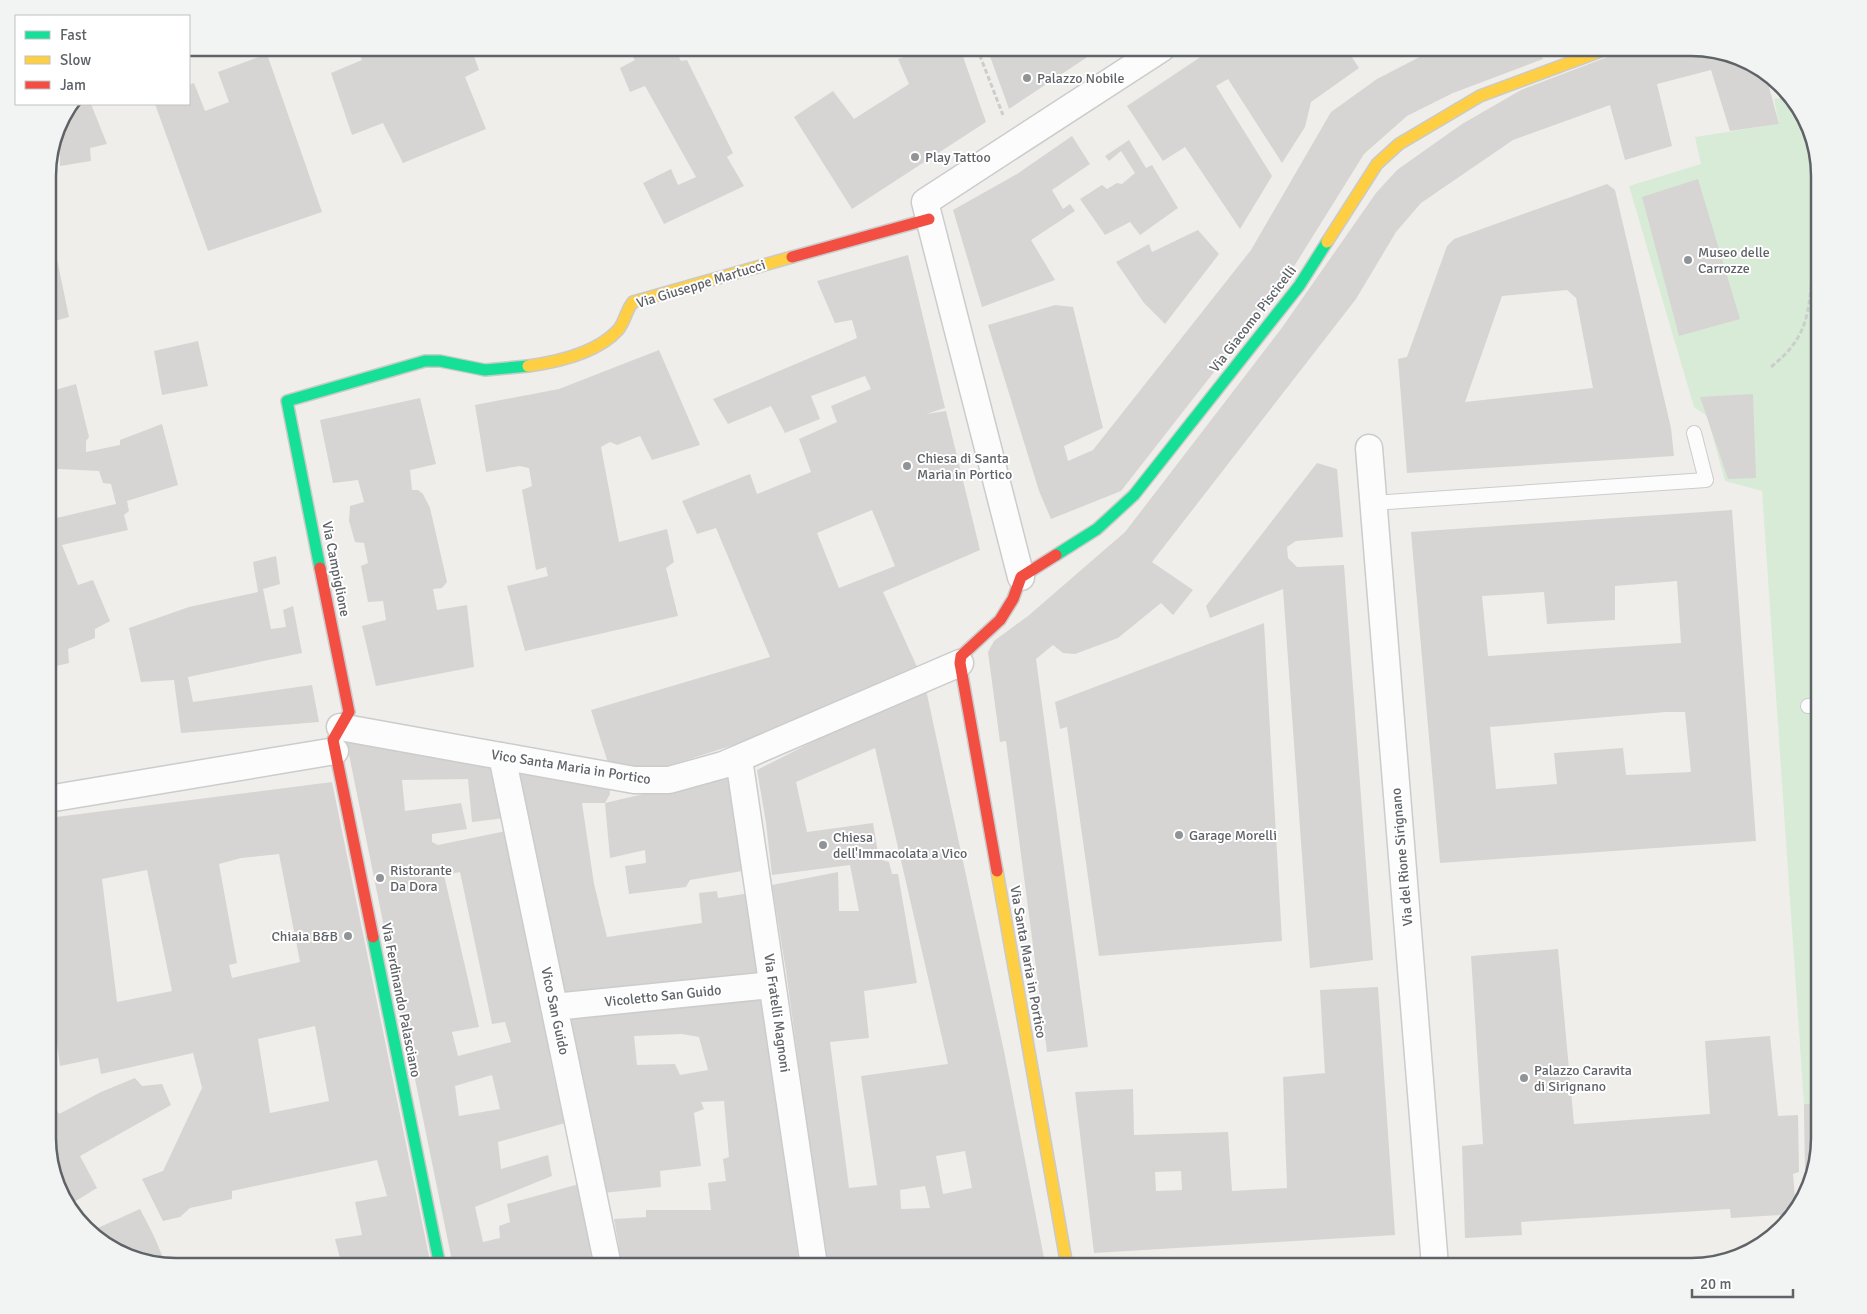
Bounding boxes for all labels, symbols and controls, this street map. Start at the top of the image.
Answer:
legend [15,15,190,105]
text: Fast [60,26,87,44]
text: Slow [60,51,91,69]
place label: Palazzo Nobile [1037,70,1125,87]
marker: Palazzo Nobile [1021,72,1033,84]
text: Jam [60,76,86,94]
place label: Play Tattoo [925,149,991,166]
marker: Play Tattoo [909,151,921,163]
place label: Museo delle Carrozze [1698,244,1770,277]
marker: Museo delle Carrozze [1682,254,1694,266]
street label: Via Giuseppe Martucci [634,256,768,312]
street label: Via Giacomo Piscicelli [1206,262,1300,376]
place label: Chiesa di Santa Maria in Portico [917,450,1012,483]
marker: Chiesa di Santa Maria in Portico [901,460,913,472]
street label: Via Campiglione [318,520,354,618]
street label: Vico Santa Maria in Portico [490,746,652,788]
street label: Via del Rione Sirignano [1387,787,1417,927]
place label: Garage Morelli [1189,827,1277,844]
place label: Chiesa dell'Immacolata a Vico [833,829,967,862]
marker: Garage Morelli [1173,829,1185,841]
marker: Chiesa dell'Immacolata a Vico [817,839,829,851]
place label: Ristorante Da Dora [390,862,452,895]
marker: Ristorante Da Dora [374,872,386,884]
street label: Via Santa Maria in Portico [1006,884,1050,1040]
street label: Via Ferdinando Palasciano [378,921,424,1079]
place label: Chiaia B&B [271,928,338,945]
marker: Chiaia B&B [342,930,354,942]
street label: Via Fratelli Magnoni [760,953,794,1073]
street label: Vico San Guido [537,965,573,1057]
street label: Vicoletto San Guido [604,981,722,1011]
place label: Palazzo Caravita di Sirignano [1534,1062,1632,1095]
marker: Palazzo Caravita di Sirignano [1518,1072,1530,1084]
scale bar [1692,1266,1793,1298]
text: 20 m [1700,1275,1731,1293]

